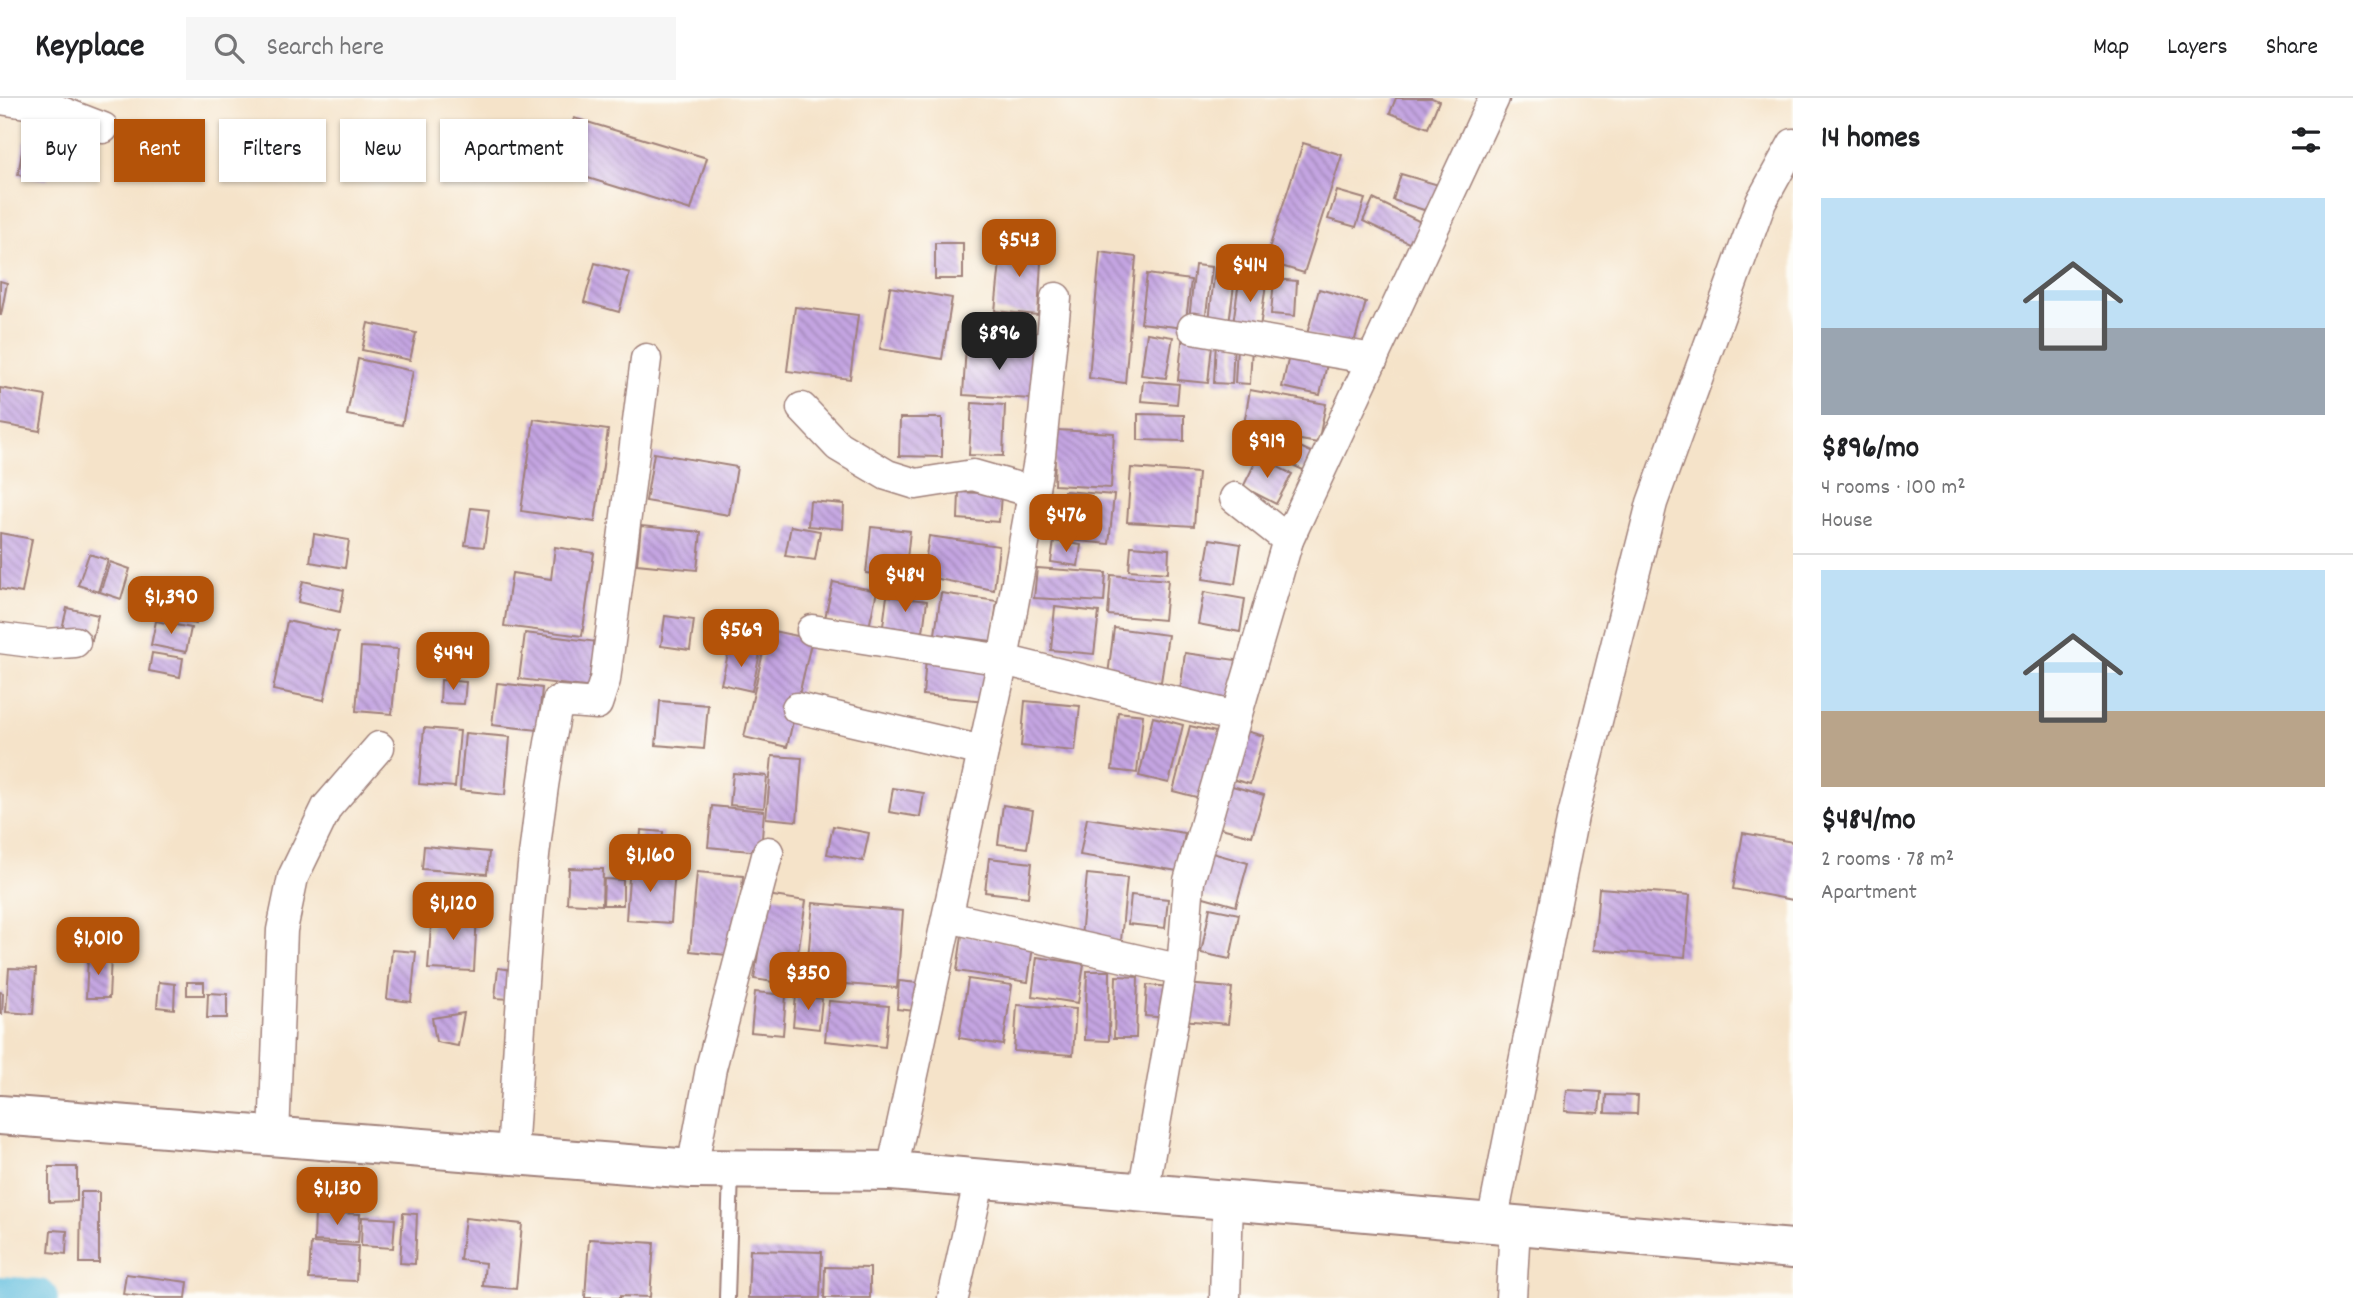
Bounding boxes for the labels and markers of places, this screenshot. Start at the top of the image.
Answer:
pin: $543 [978,220,1060,279]
pin: $414 [1209,244,1291,304]
pin: $896 [958,313,1040,372]
pin: $919 [1226,420,1308,480]
pin: $476 [1025,494,1107,554]
pin: $484 [864,554,946,614]
pin: $1,390 [114,576,228,636]
pin: $569 [700,610,782,669]
pin: $494 [412,632,494,692]
pin: $1,160 [593,834,707,894]
pin: $1,120 [396,882,510,942]
pin: $1,010 [41,918,155,977]
pin: $350 [767,953,849,1012]
pin: $1,130 [280,1168,394,1227]

